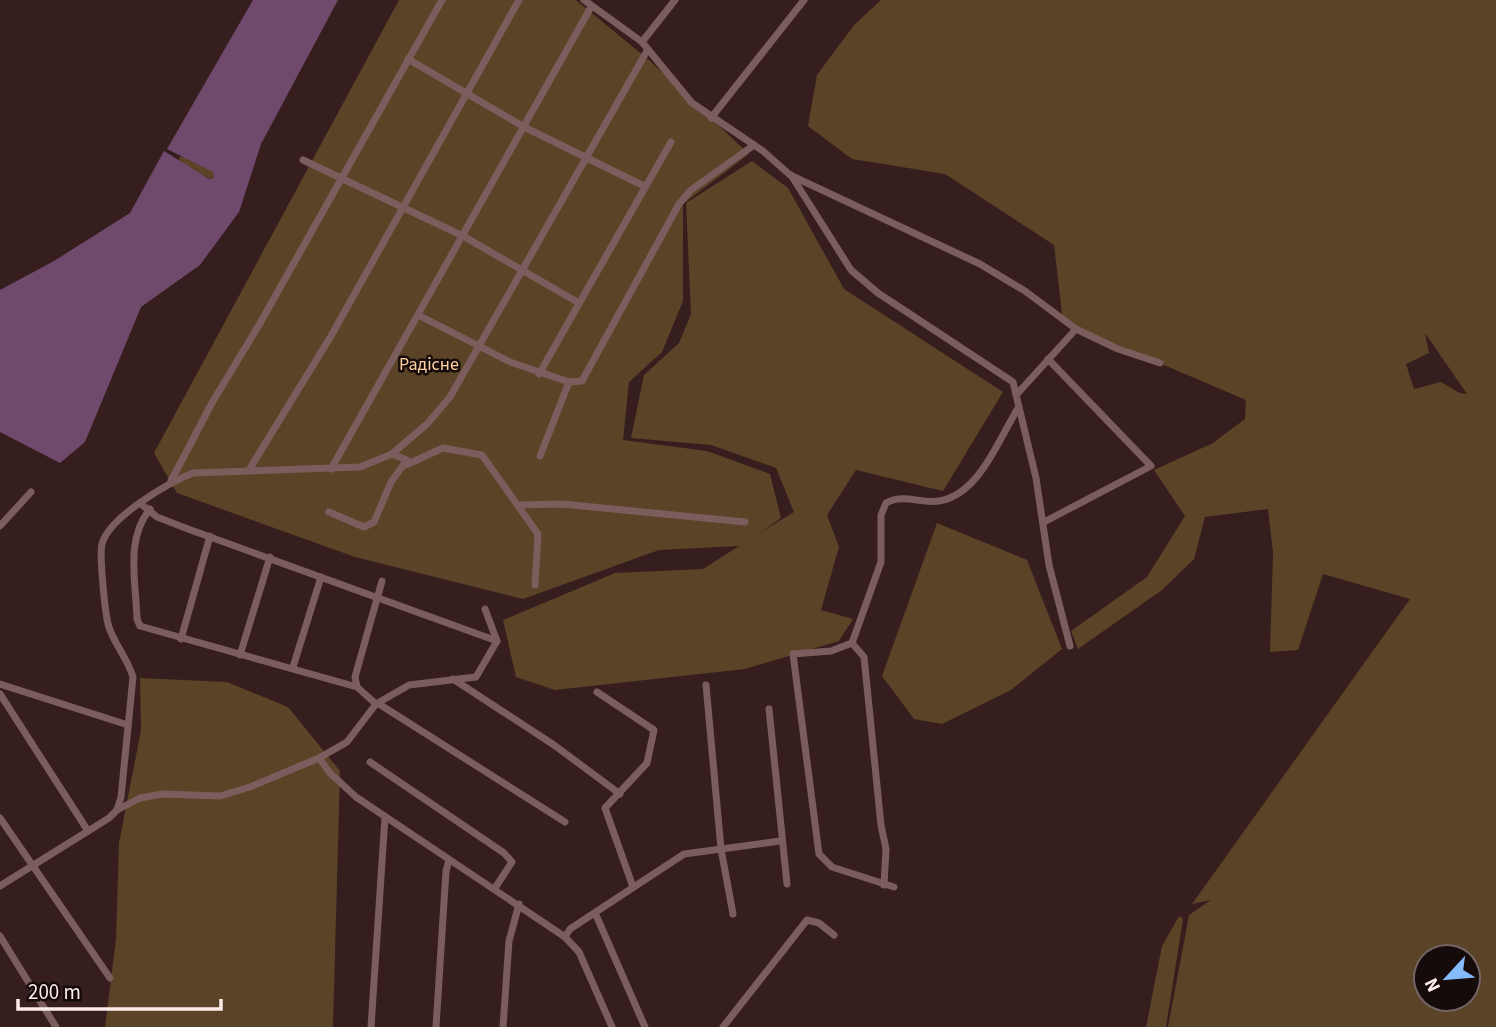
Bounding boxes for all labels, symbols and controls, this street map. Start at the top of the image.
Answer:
park label: Радісне [399,352,459,377]
north arrow [1412,943,1482,1013]
scale bar [18,968,220,1012]
text: N [1418,973,1448,996]
text: 200 m [28,977,81,1007]

